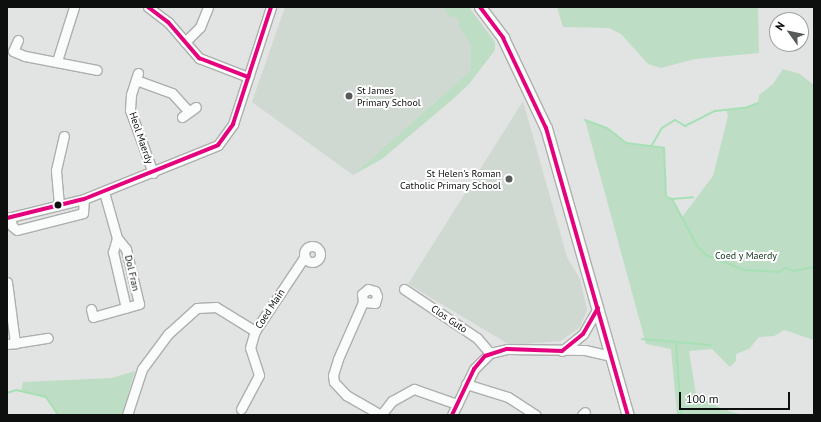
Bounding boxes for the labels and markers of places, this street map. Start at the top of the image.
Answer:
place label: St James Primary School [357,84,421,108]
marker: St James Primary School [344,91,354,101]
place label: St Helen's Roman Catholic Primary School [399,167,501,190]
marker: St Helen's Roman Catholic Primary School [504,174,514,184]
unlabelled marker [53,200,63,210]

